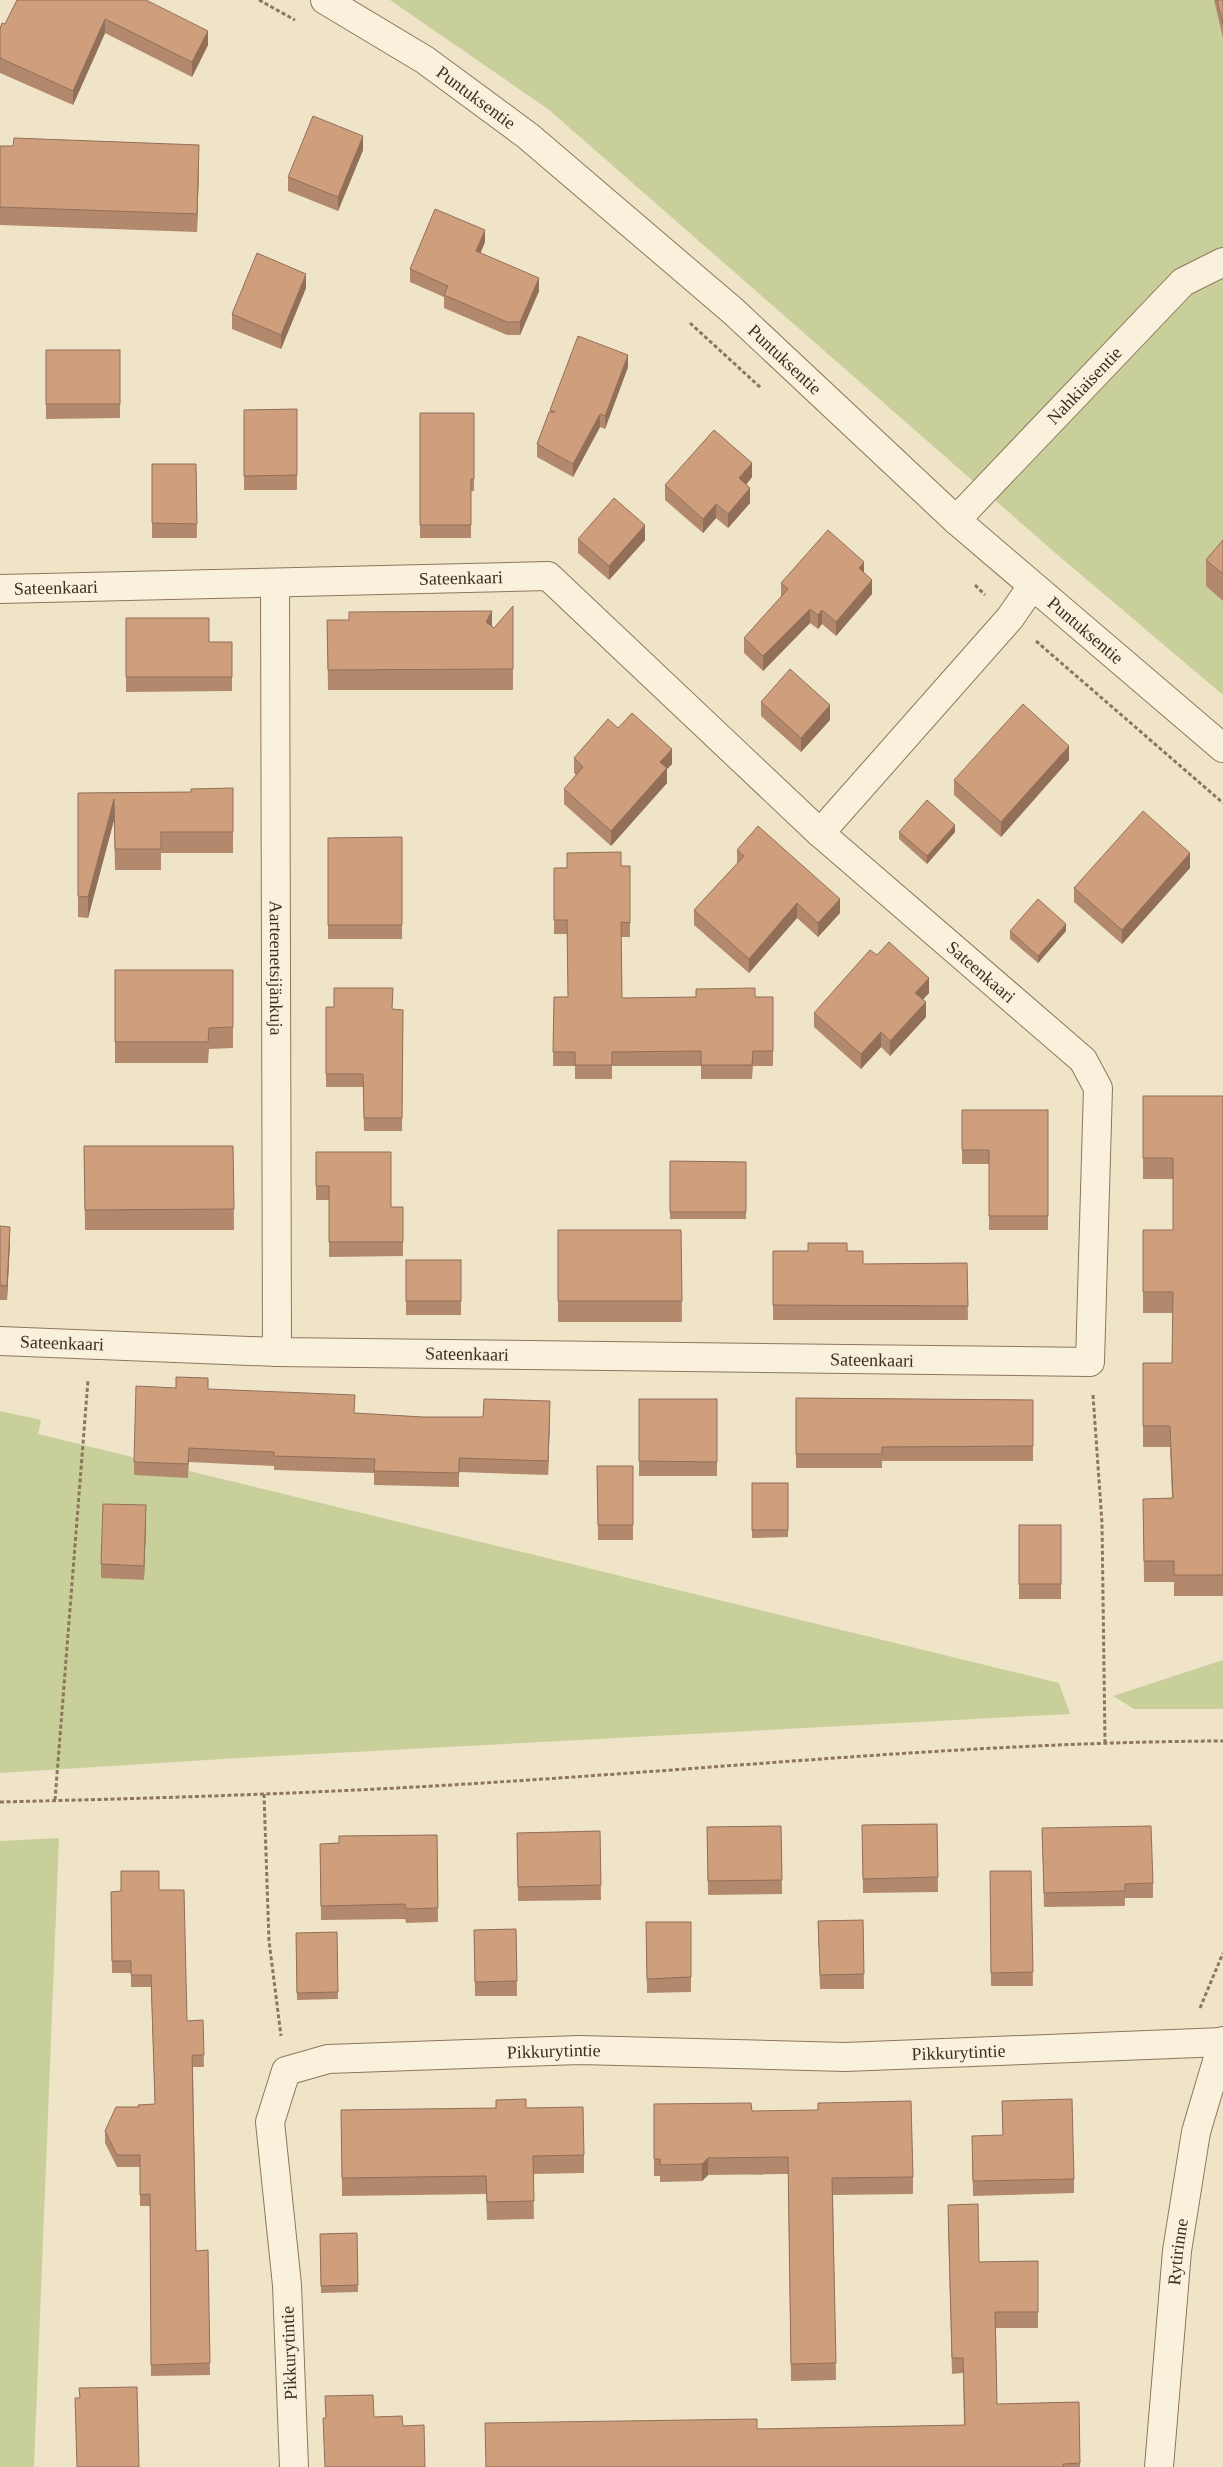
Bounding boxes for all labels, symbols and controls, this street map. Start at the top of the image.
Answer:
street label: Puntuksentie [433,62,519,133]
street label: Puntuksentie [744,320,825,399]
street label: Nahkiaisentie [1043,343,1126,428]
street label: Sateenkaari [419,567,503,589]
street label: Sateenkaari [14,577,98,599]
street label: Puntuksentie [1044,593,1127,668]
street label: Aarteenetsijänkuja [266,900,286,1036]
street label: Sateenkaari [943,937,1019,1007]
street label: Sateenkaari [20,1332,104,1354]
street label: Sateenkaari [425,1343,509,1365]
street label: Sateenkaari [830,1349,914,1371]
street label: Pikkurytintie [506,2040,601,2063]
street label: Pikkurytintie [911,2041,1006,2064]
street label: Rytirinne [1164,2217,1192,2286]
street label: Pikkurytintie [277,2306,301,2400]

